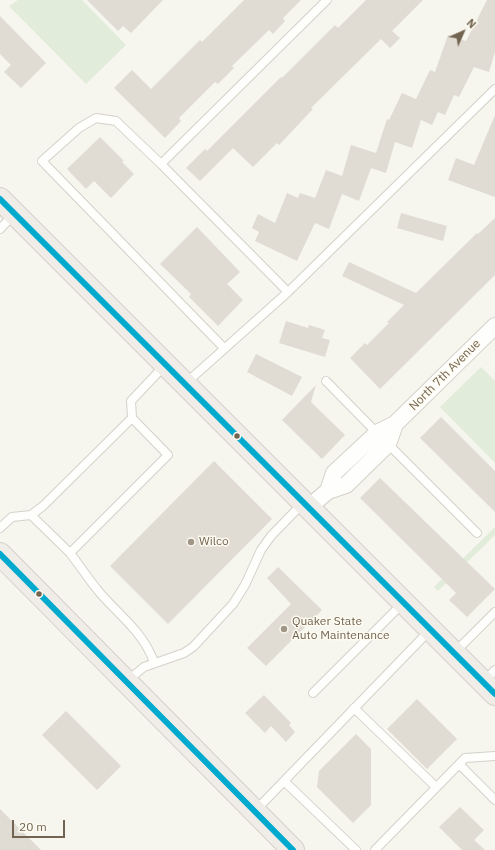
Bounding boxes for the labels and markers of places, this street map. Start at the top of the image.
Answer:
unlabelled marker [232,431,242,441]
place label: Wilco [199,535,229,549]
marker: Wilco [186,537,196,547]
unlabelled marker [34,589,44,599]
place label: Quaker State Auto Maintenance [292,615,390,643]
marker: Quaker State Auto Maintenance [279,624,289,634]

